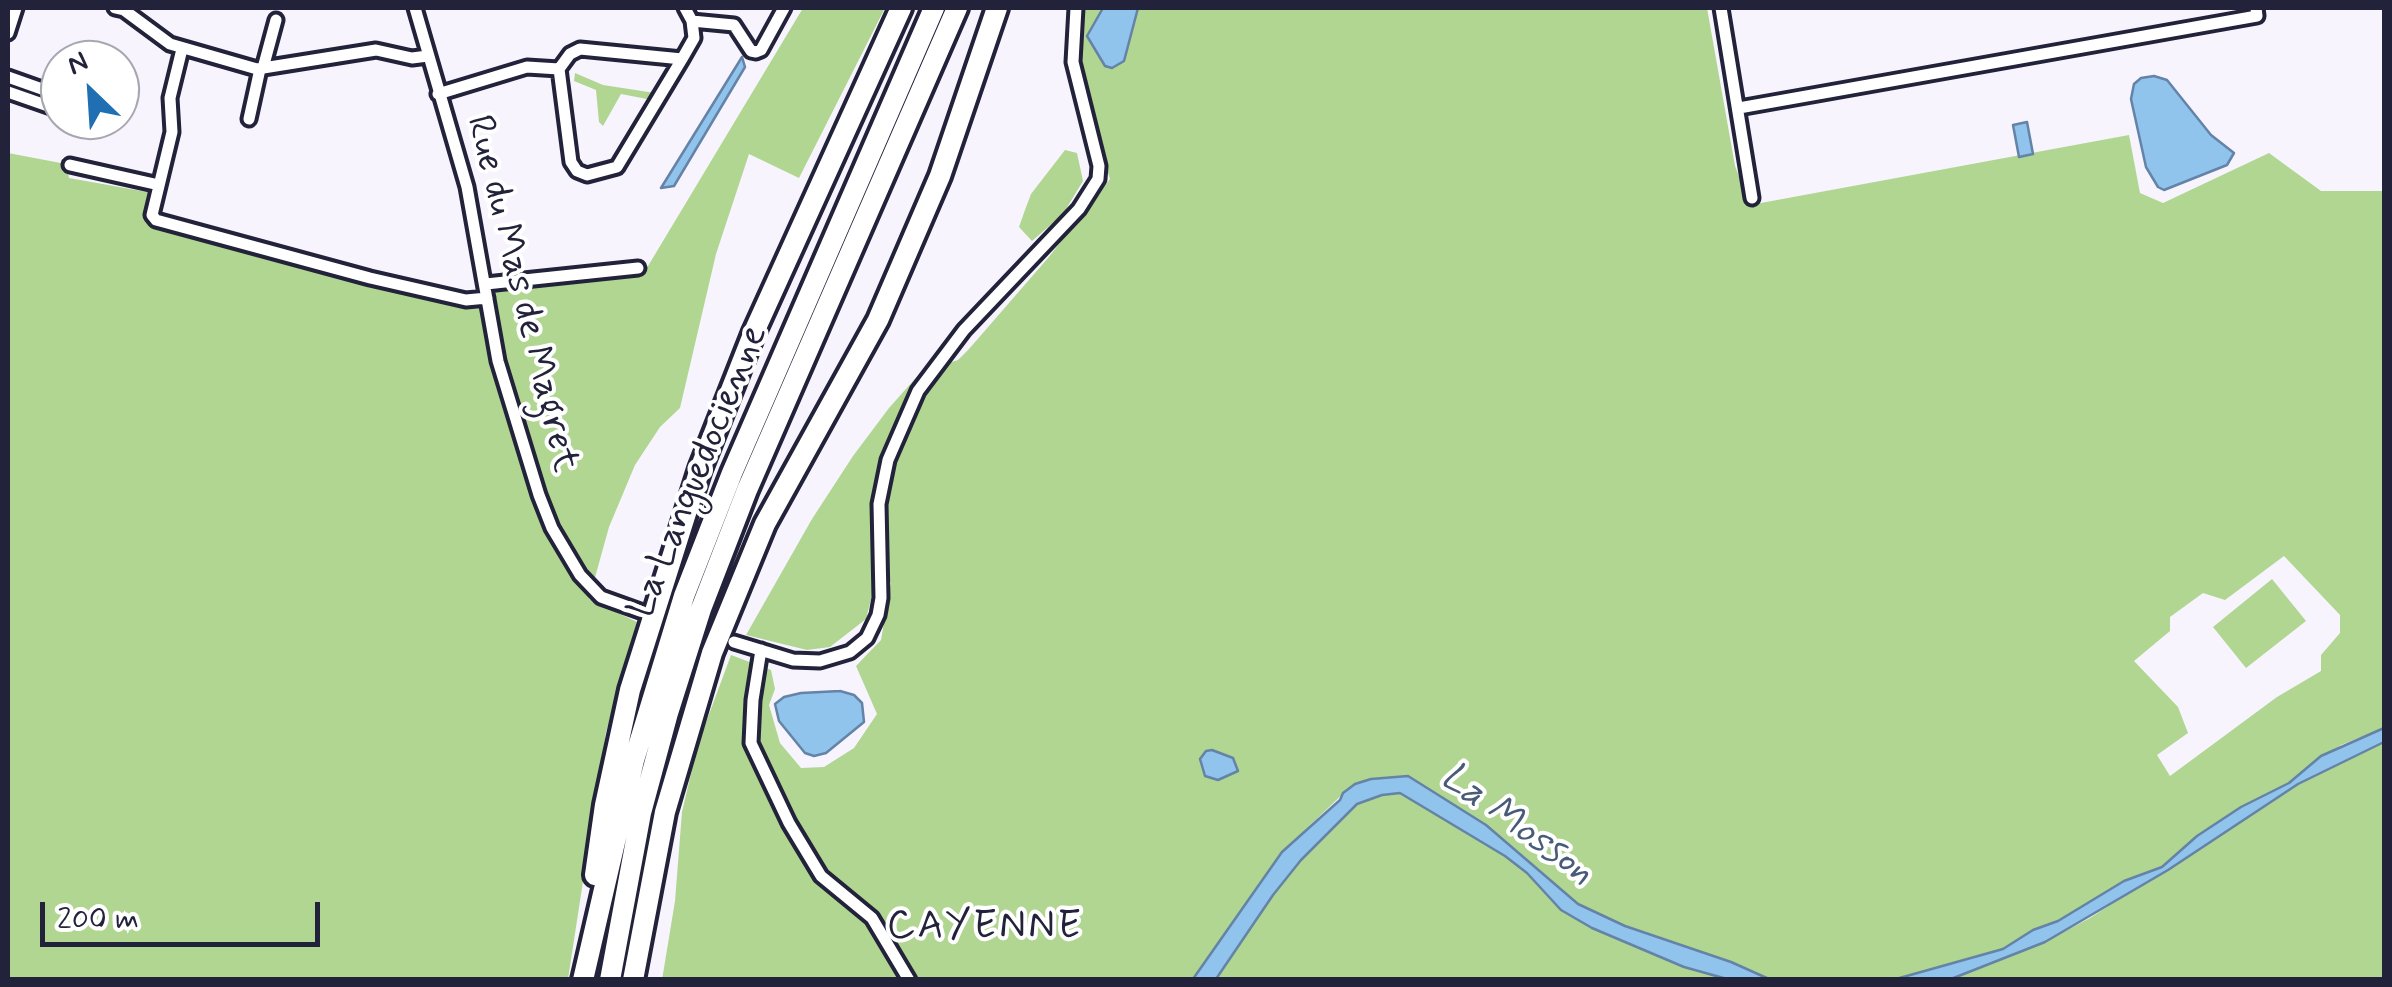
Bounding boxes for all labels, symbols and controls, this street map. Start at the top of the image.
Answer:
north arrow [40,40,140,140]
text: N [62,43,94,85]
street label: Rue du Mas de Magret [454,111,586,477]
street label: La Languedocienne [621,319,779,625]
water label: La Mosson [1430,754,1602,898]
scale bar [45,882,325,944]
text: 200 m [57,900,139,939]
district label: CAYENNE [887,905,1083,953]

